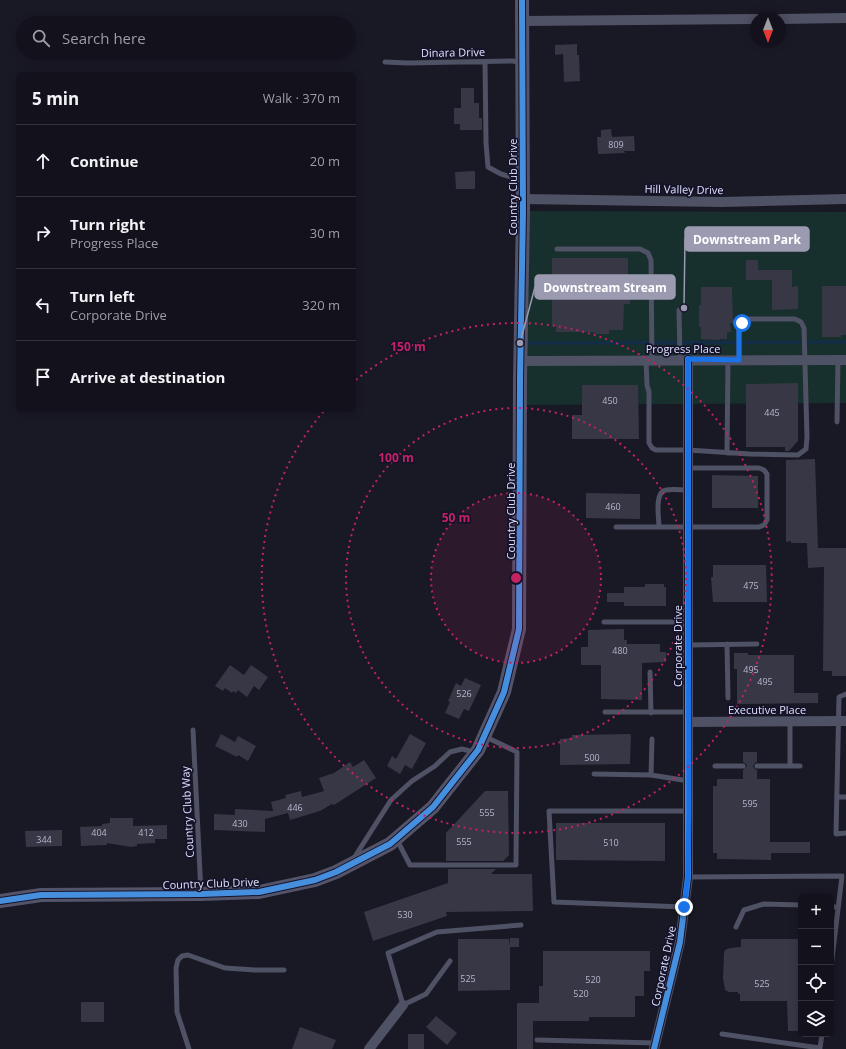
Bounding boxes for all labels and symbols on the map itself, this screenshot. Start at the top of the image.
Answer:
north arrow [750,12,786,48]
street label: Dinara Drive [421,44,485,60]
house number: 809 [608,138,624,151]
street label: Country Club Drive [505,139,520,235]
street label: Hill Valley Drive [644,181,724,197]
callout: Downstream Park [685,227,809,251]
text: Downstream Park [693,231,802,248]
callout: Downstream Stream [535,275,675,299]
text: Downstream Stream [543,279,667,296]
route start [733,314,751,332]
text: 150 m [390,338,426,355]
street label: Progress Place [646,341,720,356]
house number: 450 [602,394,618,407]
house number: 445 [764,406,780,419]
text: 100 m [378,449,414,466]
street label: Country Club Drive [503,463,518,559]
house number: 460 [605,500,621,513]
text: 50 m [442,509,470,526]
centre of rings [509,571,523,585]
house number: 475 [743,579,759,592]
street label: Corporate Drive [670,605,685,687]
house number: 480 [612,644,628,657]
house number: 495 [743,663,759,676]
house number: 495 [757,675,773,688]
house number: 526 [456,687,472,700]
street label: Executive Place [728,702,806,717]
house number: 500 [584,751,600,764]
street label: Country Club Way [177,765,197,858]
house number: 595 [742,797,758,810]
house number: 446 [287,801,303,814]
house number: 555 [479,806,495,819]
house number: 430 [232,817,248,830]
house number: 404 [91,826,107,839]
house number: 412 [138,826,154,839]
house number: 344 [36,833,52,846]
house number: 555 [456,835,472,848]
house number: 510 [603,836,619,849]
street label: Country Club Drive [162,874,260,892]
route end [675,898,693,916]
house number: 530 [397,908,413,921]
street label: Corporate Drive [647,924,679,1008]
house number: 525 [460,972,476,985]
house number: 520 [585,973,601,986]
house number: 525 [754,977,770,990]
house number: 520 [573,987,589,1000]

